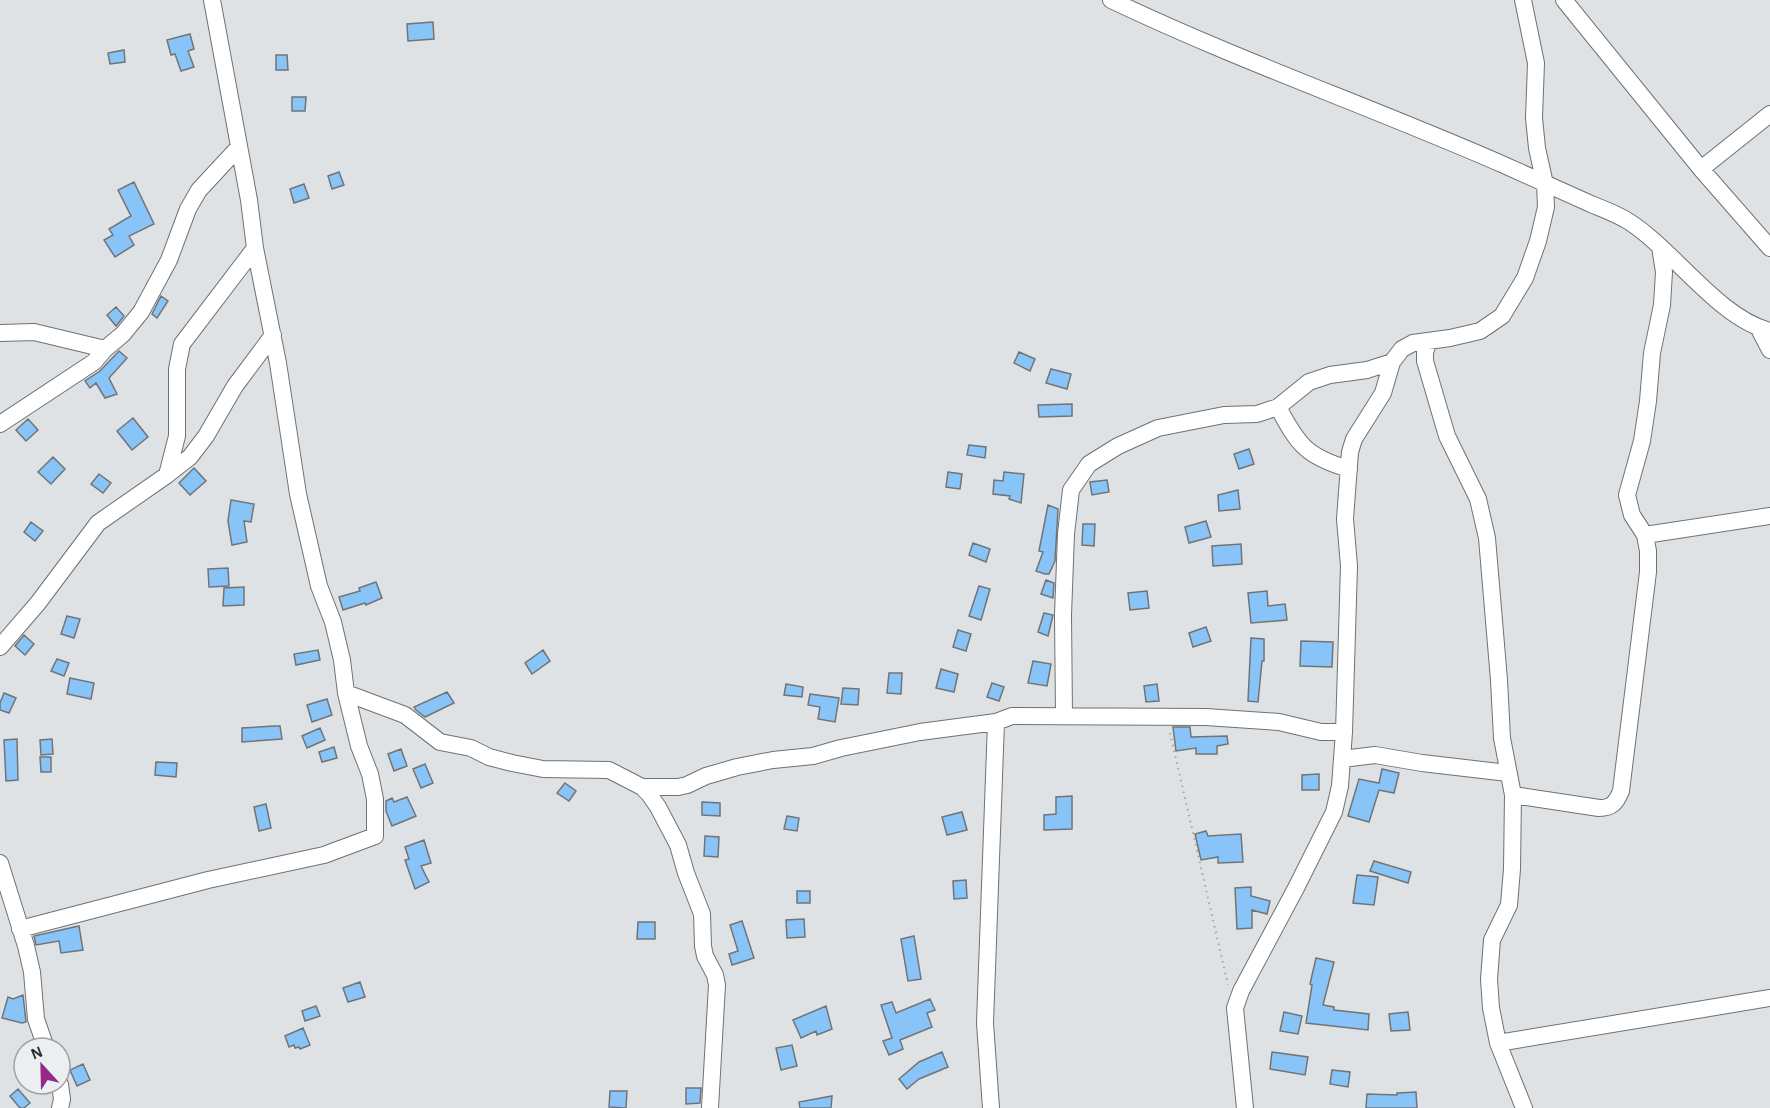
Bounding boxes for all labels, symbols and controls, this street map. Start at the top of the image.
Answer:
north arrow [12,1036,72,1096]
text: N [29,1044,45,1063]

